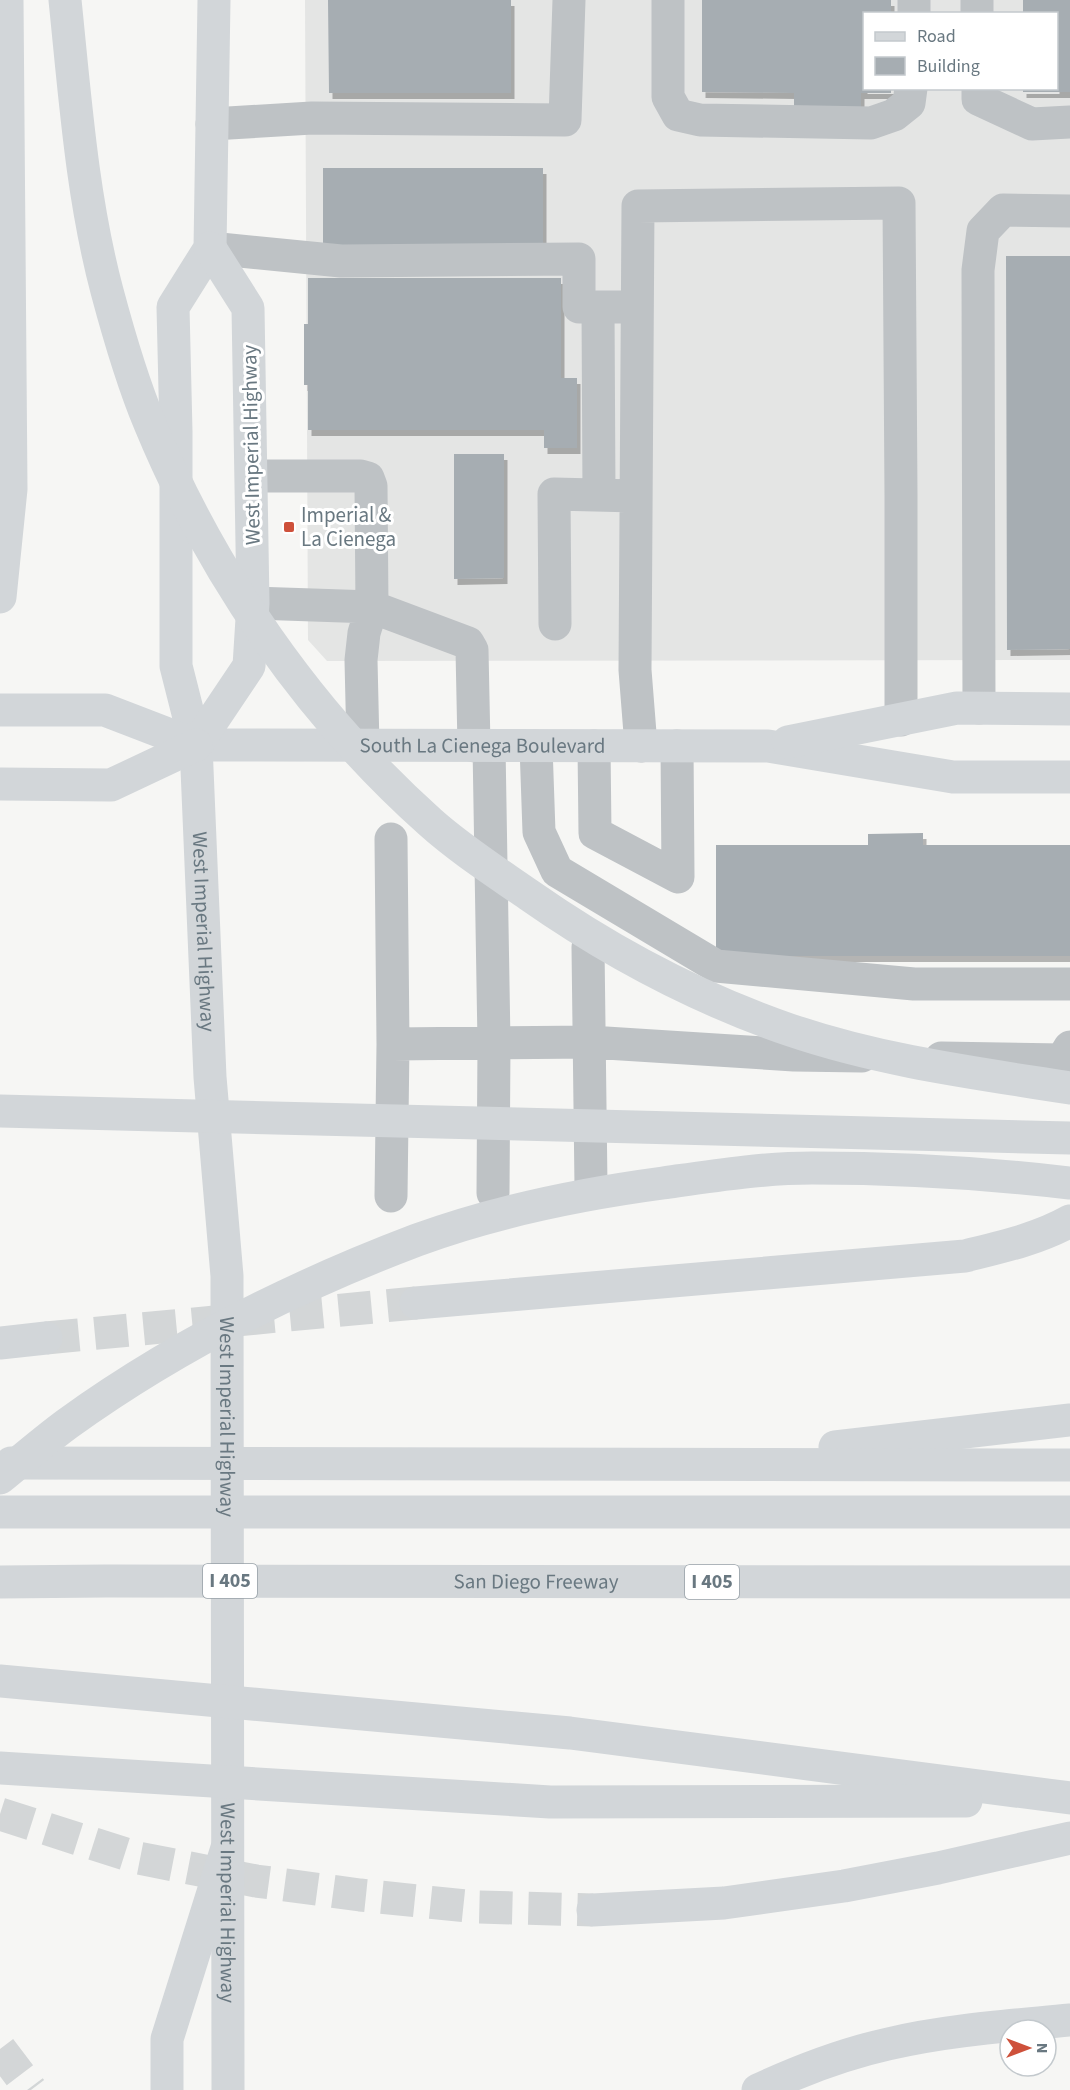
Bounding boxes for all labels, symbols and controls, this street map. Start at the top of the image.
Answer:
legend [863,12,1058,90]
text: Road [917,24,956,49]
text: Building [917,54,980,79]
street label: West Imperial Highway [234,344,268,545]
place label: Imperial & La Cienega [301,500,396,554]
marker: Imperial & La Cienega [282,520,296,534]
street label: South La Cienega Boulevard [359,730,606,761]
street label: West Imperial Highway [185,831,223,1033]
street label: West Imperial Highway [212,1317,242,1517]
road number: I 405 [203,1564,257,1598]
road number: I 405 [685,1565,739,1599]
street label: San Diego Freeway [453,1566,619,1597]
street label: West Imperial Highway [213,1803,243,2003]
north arrow [998,2018,1058,2078]
text: N [1031,2043,1053,2053]

